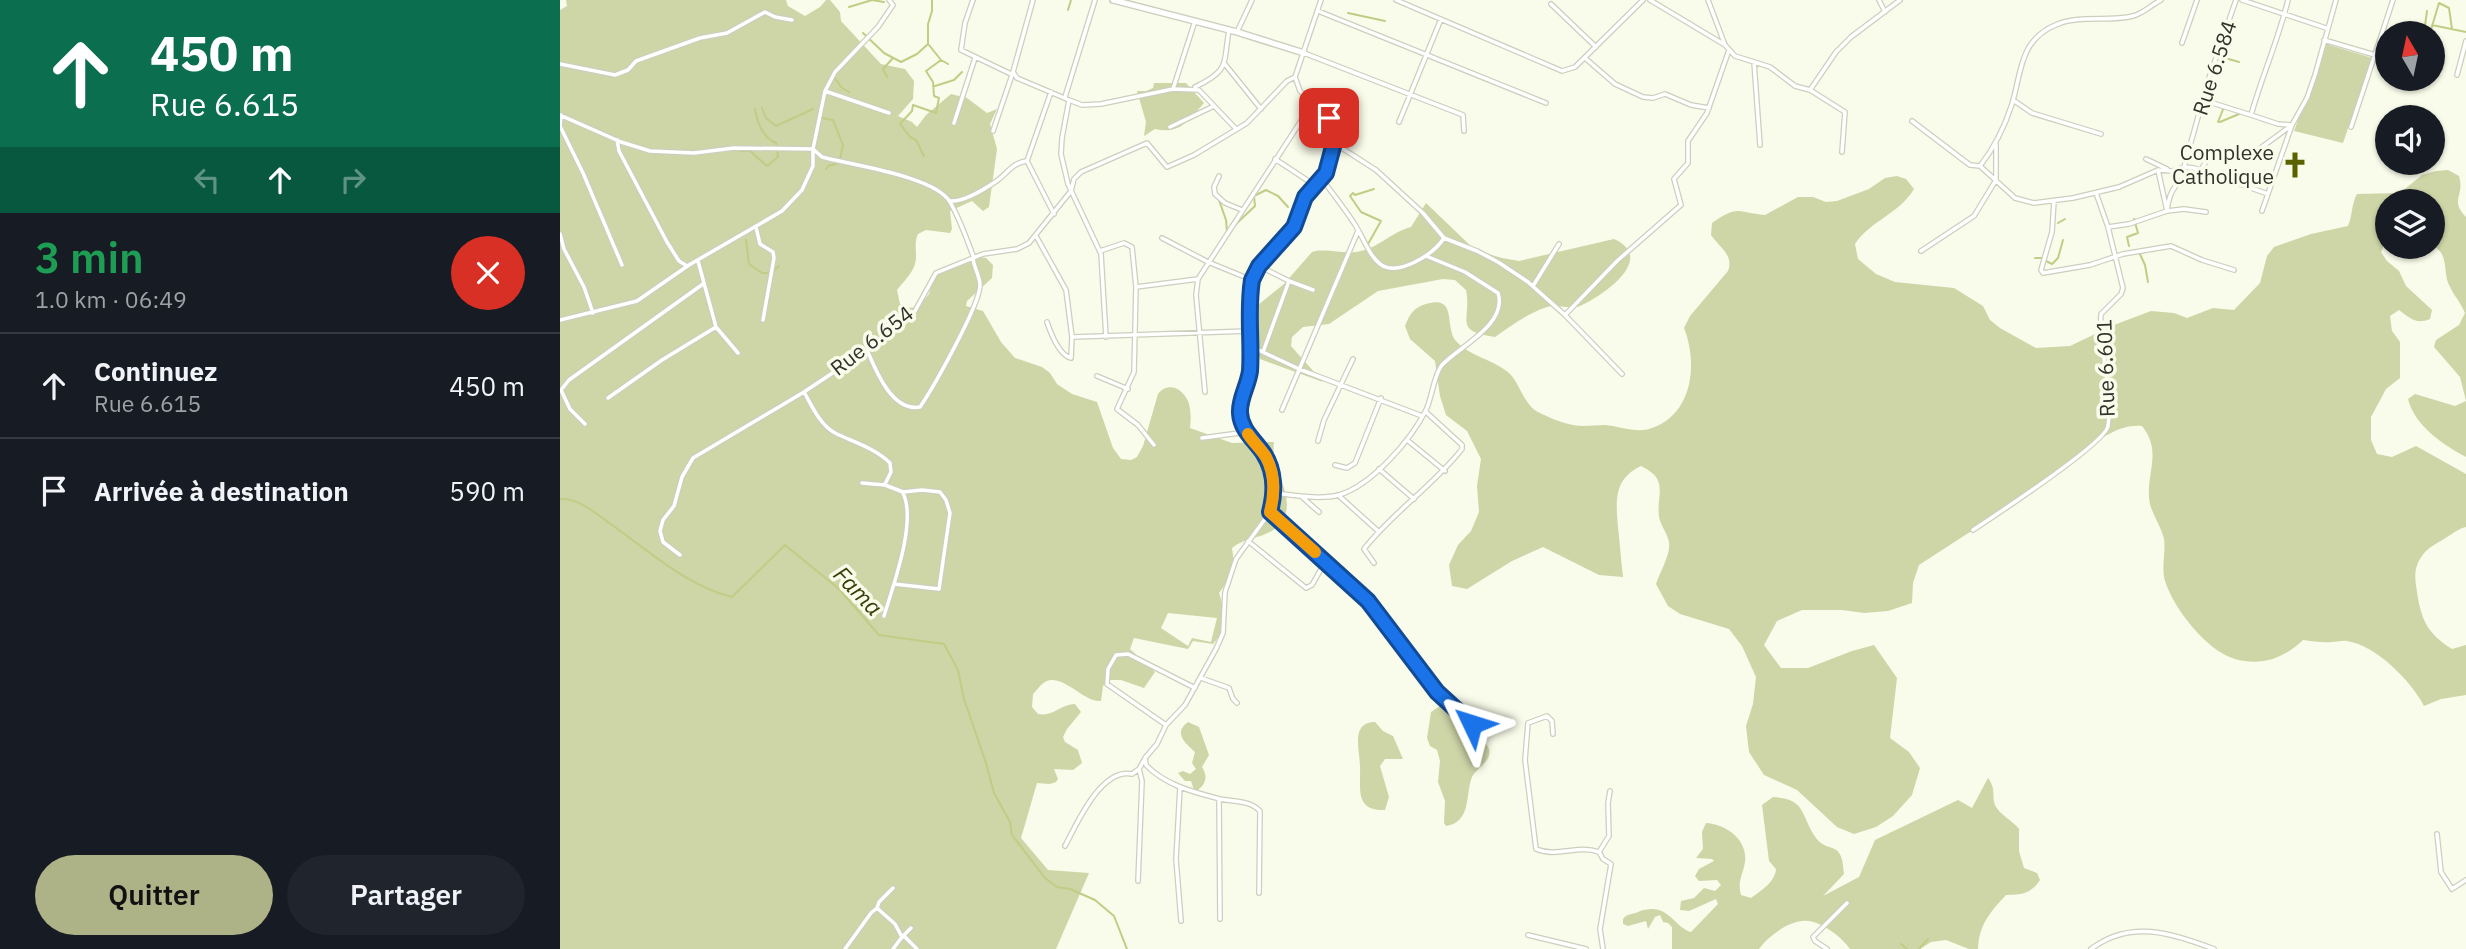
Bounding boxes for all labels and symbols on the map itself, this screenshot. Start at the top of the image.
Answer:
street label: Rue 6.584 [2186,17,2243,119]
north arrow [2375,21,2445,91]
pin [1299,88,1359,148]
place label: Complexe Catholique [2172,138,2274,190]
church icon: Complexe Catholique [2280,150,2310,180]
street label: Rue 6.654 [824,299,919,381]
street label: Rue 6.601 [2089,319,2121,417]
water label: Fama [828,559,890,622]
position arrow [1435,687,1509,761]

